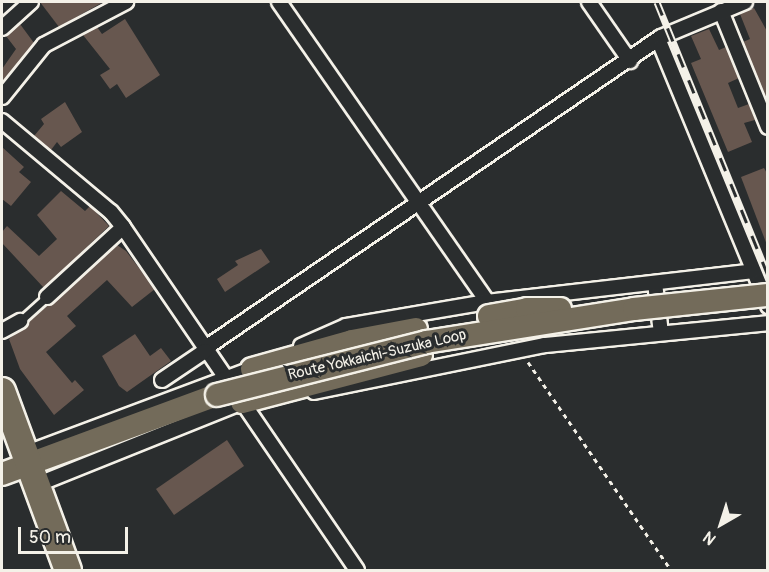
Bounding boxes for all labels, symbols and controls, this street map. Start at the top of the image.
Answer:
street label: Route Yokkaichi-Suzuka Loop [286,326,468,384]
north arrow [691,494,751,554]
scale bar [21,515,130,553]
text: 50 m [29,526,71,549]
text: N [699,527,720,549]

